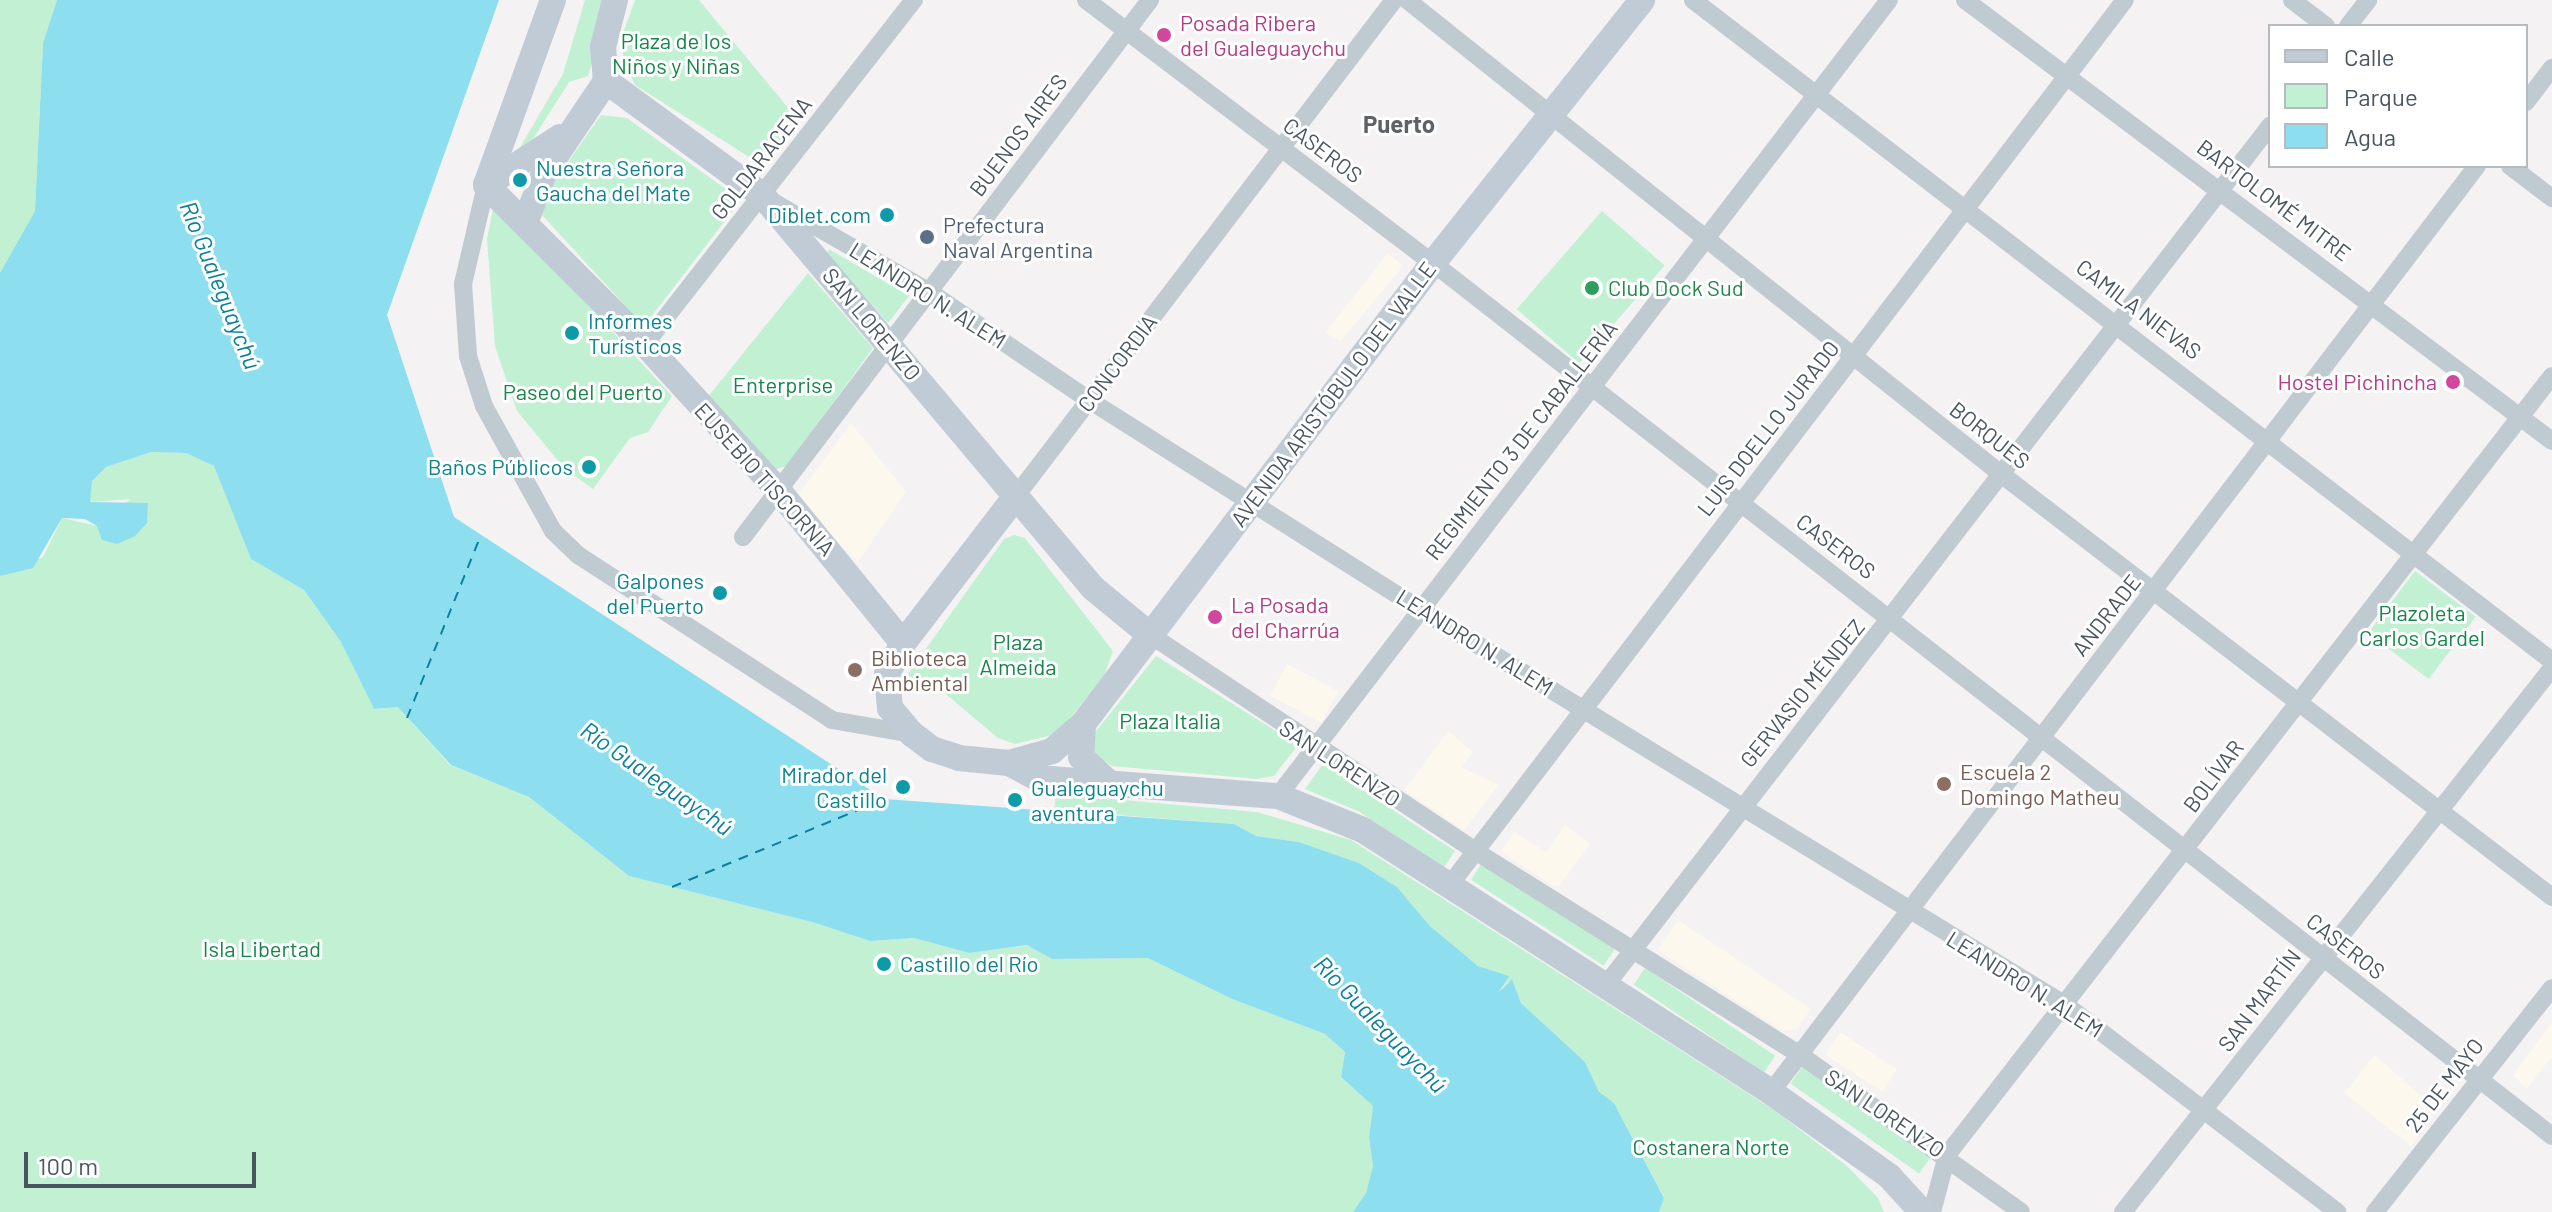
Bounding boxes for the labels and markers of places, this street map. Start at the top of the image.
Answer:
place label: Posada Ribera del Gualeguaychu [1180,9,1346,60]
marker: Posada Ribera del Gualeguaychu [1155,26,1173,44]
place label: Nuestra Señora Gaucha del Mate [536,154,691,206]
marker: Nuestra Señora Gaucha del Mate [511,171,529,189]
place label: Diblet.com [768,202,871,228]
marker: Diblet.com [878,206,896,224]
place label: Prefectura Naval Argentina [943,211,1093,262]
marker: Prefectura Naval Argentina [918,228,936,246]
place label: Club Dock Sud [1608,275,1744,301]
marker: Club Dock Sud [1583,279,1601,297]
place label: Informes Turísticos [588,307,682,358]
marker: Informes Turísticos [563,324,581,342]
place label: Hostel Pichincha [2277,369,2437,395]
marker: Hostel Pichincha [2444,373,2462,391]
place label: Baños Públicos [428,454,573,480]
marker: Baños Públicos [580,458,598,476]
place label: Galpones del Puerto [606,567,704,618]
marker: Galpones del Puerto [711,584,729,602]
place label: La Posada del Charrúa [1231,591,1340,642]
marker: La Posada del Charrúa [1206,608,1224,626]
place label: Biblioteca Ambiental [871,644,968,696]
marker: Biblioteca Ambiental [846,661,864,679]
place label: Escuela 2 Domingo Matheu [1960,758,2120,810]
place label: Mirador del Castillo [781,761,887,812]
place label: Gualeguaychu aventura [1031,774,1164,826]
marker: Escuela 2 Domingo Matheu [1935,775,1953,793]
marker: Mirador del Castillo [894,778,912,796]
marker: Gualeguaychu aventura [1006,791,1024,809]
place label: Castillo del Río [900,951,1038,977]
marker: Castillo del Río [875,955,893,973]

